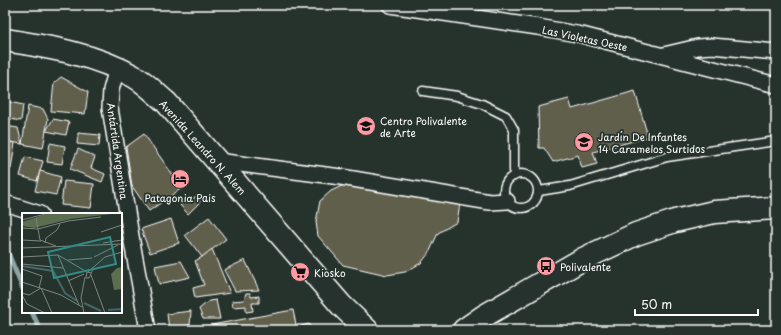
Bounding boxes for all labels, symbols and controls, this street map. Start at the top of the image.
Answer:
street label: Las Violetas Oeste [541,22,629,54]
street label: Avenida Leandro N. Alem [156,96,250,198]
street label: Antártida Argentina [104,102,132,201]
place label: Centro Polivalente de Arte [380,113,467,140]
school or university icon: Centro Polivalente de Arte [355,115,377,137]
place label: Jardín De Infantes 14 Caramelos Surtidos [598,129,706,156]
school or university icon: Jardín De Infantes 14 Caramelos Surtidos [573,131,595,153]
hotel icon: Patagonia Pais [169,168,191,190]
place label: Patagonia Pais [144,190,216,205]
inset map [22,213,122,313]
bus stop icon: Polivalente [535,255,557,277]
place label: Polivalente [560,259,612,274]
supermarket icon: Kiosko [289,261,311,283]
place label: Kiosko [314,265,346,280]
scale bar [635,291,758,317]
text: 50 m [641,295,672,313]

